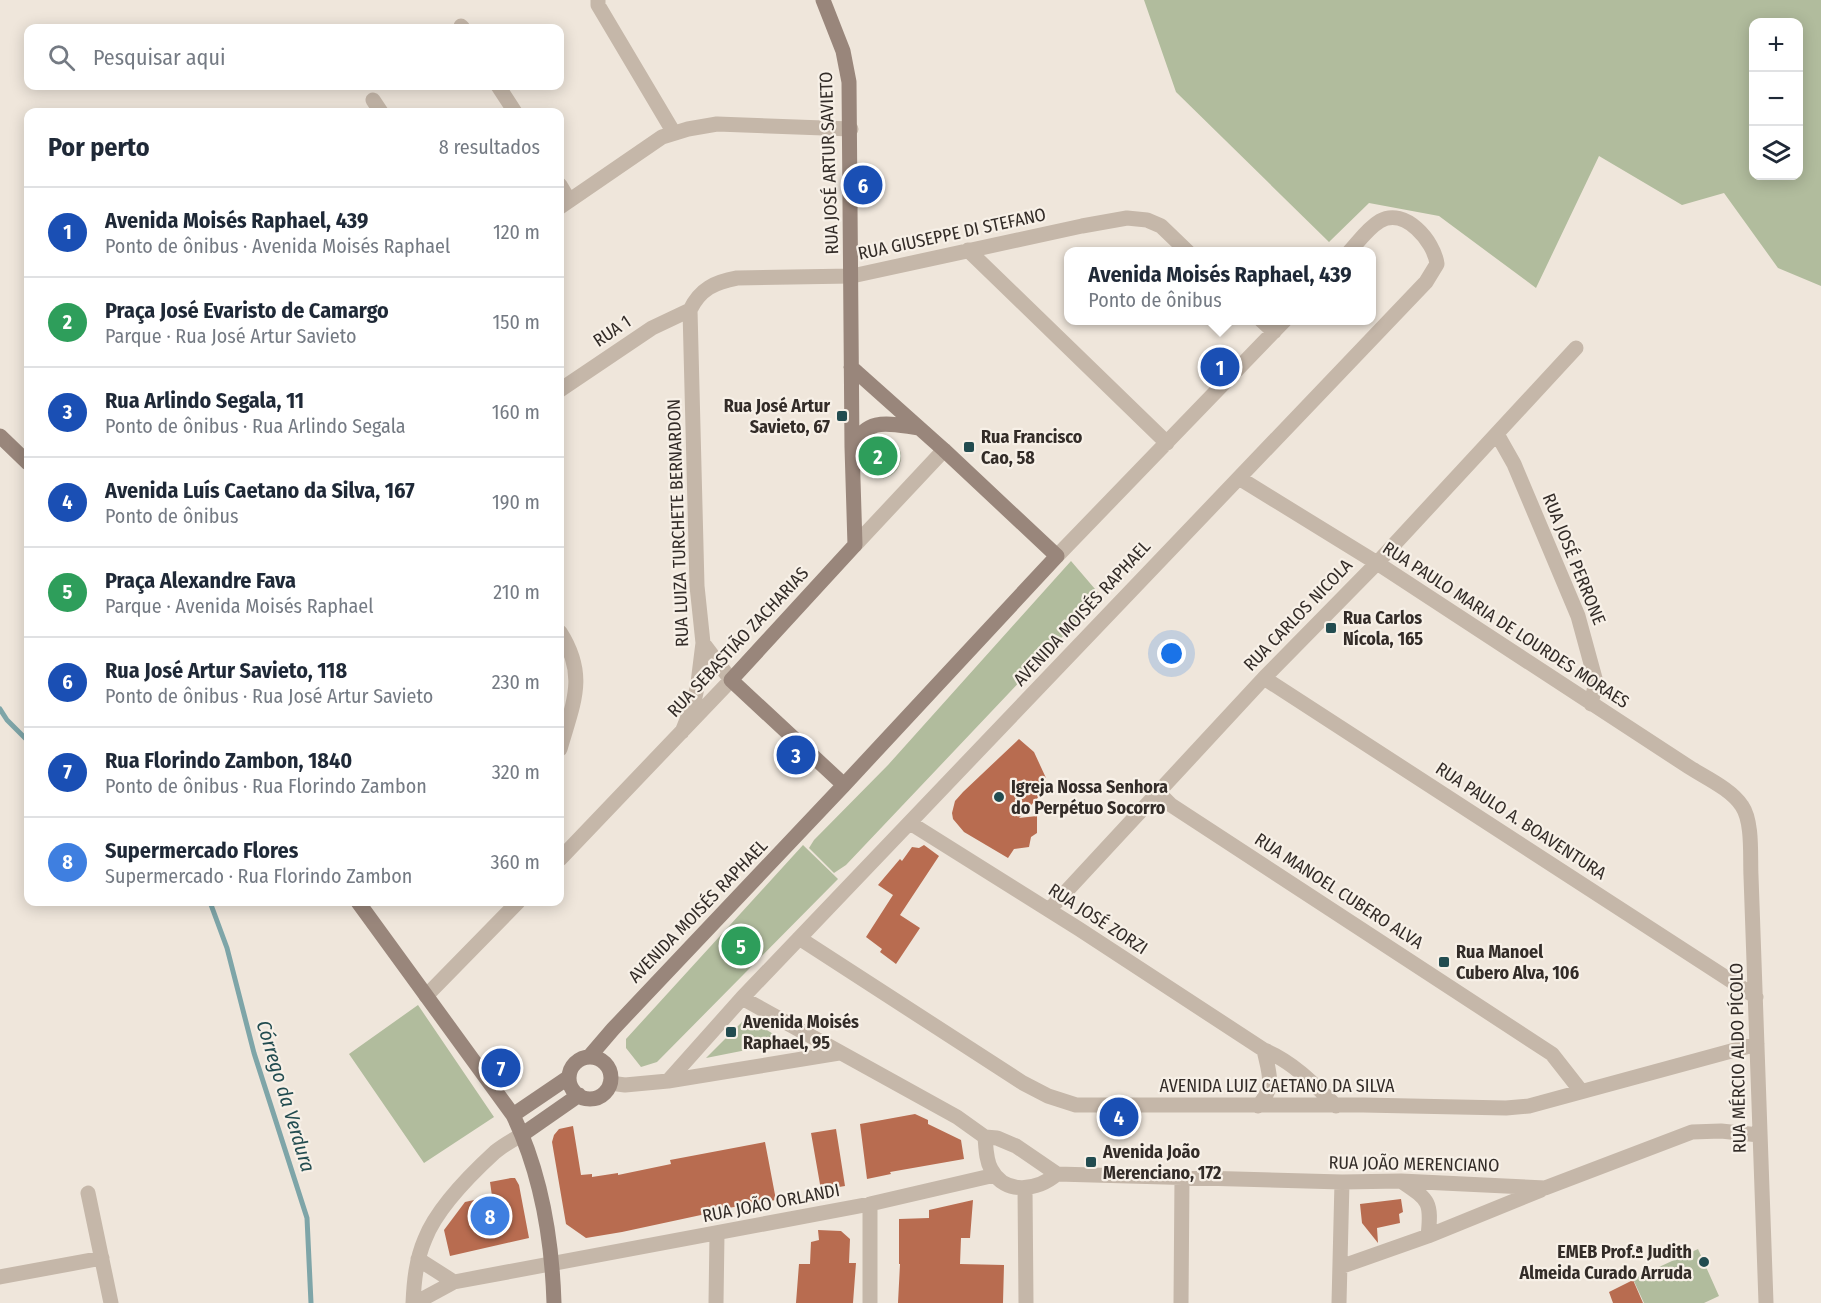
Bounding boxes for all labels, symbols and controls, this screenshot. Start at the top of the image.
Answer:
map controls [1749,18,1803,180]
button: + [1749,18,1803,72]
search box [24,24,564,90]
icon: search [45,41,78,74]
text: Pesquisar aqui [93,44,225,71]
street label: RUA JOSÉ ARTUR SAVIETO [814,71,843,255]
button: − [1749,72,1803,126]
button: layers [1749,126,1803,180]
text: Por perto [48,132,150,163]
text: 8 resultados [439,135,540,159]
pin: 6 [844,162,882,207]
street label: RUA GIUSEPPE DI STEFANO [856,203,1048,265]
text: Avenida Moisés Raphael, 439 [105,207,368,234]
text: 1 [63,220,72,244]
text: 120 m [493,220,540,244]
text: Ponto de ônibus · Avenida Moisés Raphael [105,234,450,258]
popup [1064,247,1376,325]
text: Avenida Moisés Raphael, 439 [1088,261,1352,288]
text: Ponto de ônibus [1088,288,1222,312]
text: Praça José Evaristo de Camargo [105,297,389,324]
text: 2 [63,310,72,334]
text: 150 m [493,310,540,334]
street label: RUA 1 [589,310,635,352]
text: Parque · Rua José Artur Savieto [105,324,356,348]
pin: 1 [1200,344,1240,389]
text: Rua Arlindo Segala, 11 [105,387,304,414]
place label: Rua José Artur Savieto, 67 [724,395,830,438]
street label: RUA LUIZA TURCHETE BERNARDON [663,399,693,647]
text: 3 [63,400,72,424]
text: 160 m [492,400,540,424]
marker: Rua José Artur Savieto, 67 [835,409,849,423]
text: Ponto de ônibus · Rua Arlindo Segala [105,414,406,438]
place label: Rua Francisco Cao, 58 [981,426,1083,469]
pin: 2 [858,434,898,478]
marker: Rua Francisco Cao, 58 [962,440,976,454]
text: Avenida Luís Caetano da Silva, 167 [105,477,415,504]
text: 4 [62,490,73,514]
text: 190 m [492,490,540,514]
street label: RUA JOSÉ PERRONE [1538,490,1611,628]
text: Ponto de ônibus [105,504,238,528]
street label: AVENIDA MOISÉS RAPHAEL [1008,535,1155,690]
street label: RUA PAULO MARIA DE LOURDES MORAES [1379,537,1633,713]
street label: RUA CARLOS NICOLA [1239,554,1357,676]
street label: RUA SEBASTIÃO ZACHARIAS [663,562,813,722]
text: Praça Alexandre Fava [105,567,296,594]
text: 5 [63,580,72,604]
text: 210 m [493,580,540,604]
text: Parque · Avenida Moisés Raphael [105,594,373,618]
place label: Rua Carlos Nícola, 165 [1343,607,1423,650]
marker: Rua Carlos Nícola, 165 [1324,621,1338,635]
your location [1157,639,1186,668]
text: Rua José Artur Savieto, 118 [105,657,347,684]
text: 6 [62,670,73,694]
text: 230 m [492,670,540,694]
text: Ponto de ônibus · Rua José Artur Savieto [105,684,433,708]
pin: 3 [776,732,816,777]
text: Rua Florindo Zambon, 1840 [105,747,352,774]
street label: RUA PAULO A. BOAVENTURA [1431,758,1611,885]
text: 7 [63,760,72,784]
text: 320 m [492,760,540,784]
text: Ponto de ônibus · Rua Florindo Zambon [105,774,427,798]
place label: Igreja Nossa Senhora do Perpétuo Socorro [1011,776,1168,819]
marker: Igreja Nossa Senhora do Perpétuo Socorro [992,790,1006,804]
street label: RUA MANOEL CUBERO ALVA [1251,828,1428,954]
street label: AVENIDA MOISÉS RAPHAEL [623,834,772,987]
text: Supermercado Flores [105,837,298,864]
text: 8 [62,850,73,874]
text: 360 m [491,850,540,874]
text: Supermercado · Rua Florindo Zambon [105,864,412,888]
street label: RUA JOSÉ ZORZI [1044,878,1152,959]
pin: 5 [722,924,760,968]
place label: Rua Manoel Cubero Alva, 106 [1456,941,1579,984]
marker: Rua Manoel Cubero Alva, 106 [1437,955,1451,969]
street label: RUA MÉRCIO ALDO PÍCOLO [1724,963,1751,1153]
place label: Avenida Moisés Raphael, 95 [742,1011,859,1054]
water label: Córrego da Verdura [252,1017,320,1175]
marker: Avenida Moisés Raphael, 95 [724,1025,738,1039]
pin: 7 [482,1046,520,1090]
street label: AVENIDA LUIZ CAETANO DA SILVA [1159,1075,1395,1097]
pin: 4 [1100,1094,1138,1140]
place label: Avenida João Merenciano, 172 [1102,1141,1221,1184]
street label: RUA JOÃO MERENCIANO [1329,1152,1499,1176]
marker: Avenida João Merenciano, 172 [1084,1155,1098,1169]
street label: RUA JOÃO ORLANDI [701,1179,841,1227]
pin: 8 [470,1194,510,1238]
place label: EMEB Prof.ª Judith Almeida Curado Arruda [1519,1241,1692,1284]
marker: EMEB Prof.ª Judith Almeida Curado Arruda [1697,1255,1711,1269]

